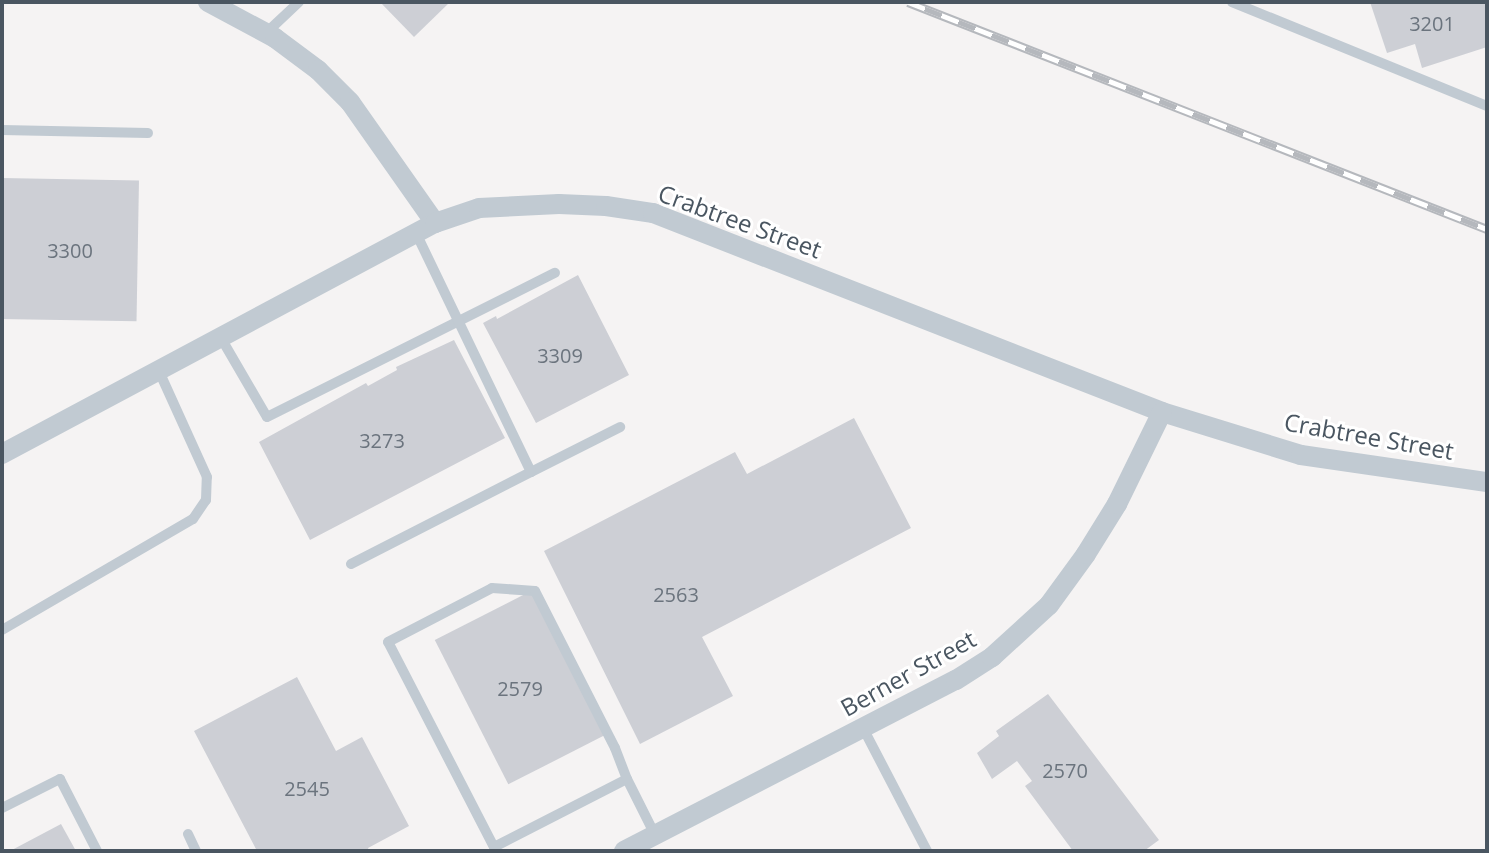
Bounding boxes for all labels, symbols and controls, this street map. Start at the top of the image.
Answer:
house number: 3201 [1409,11,1455,35]
street label: Crabtree Street [654,178,826,264]
house number: 3300 [47,238,93,262]
house number: 3309 [537,343,583,367]
street label: Crabtree Street [1282,407,1456,465]
house number: 3273 [359,428,405,452]
house number: 2563 [653,582,699,606]
street label: Berner Street [835,624,981,722]
house number: 2579 [497,676,543,700]
house number: 2570 [1042,758,1088,782]
house number: 2545 [284,776,330,800]

